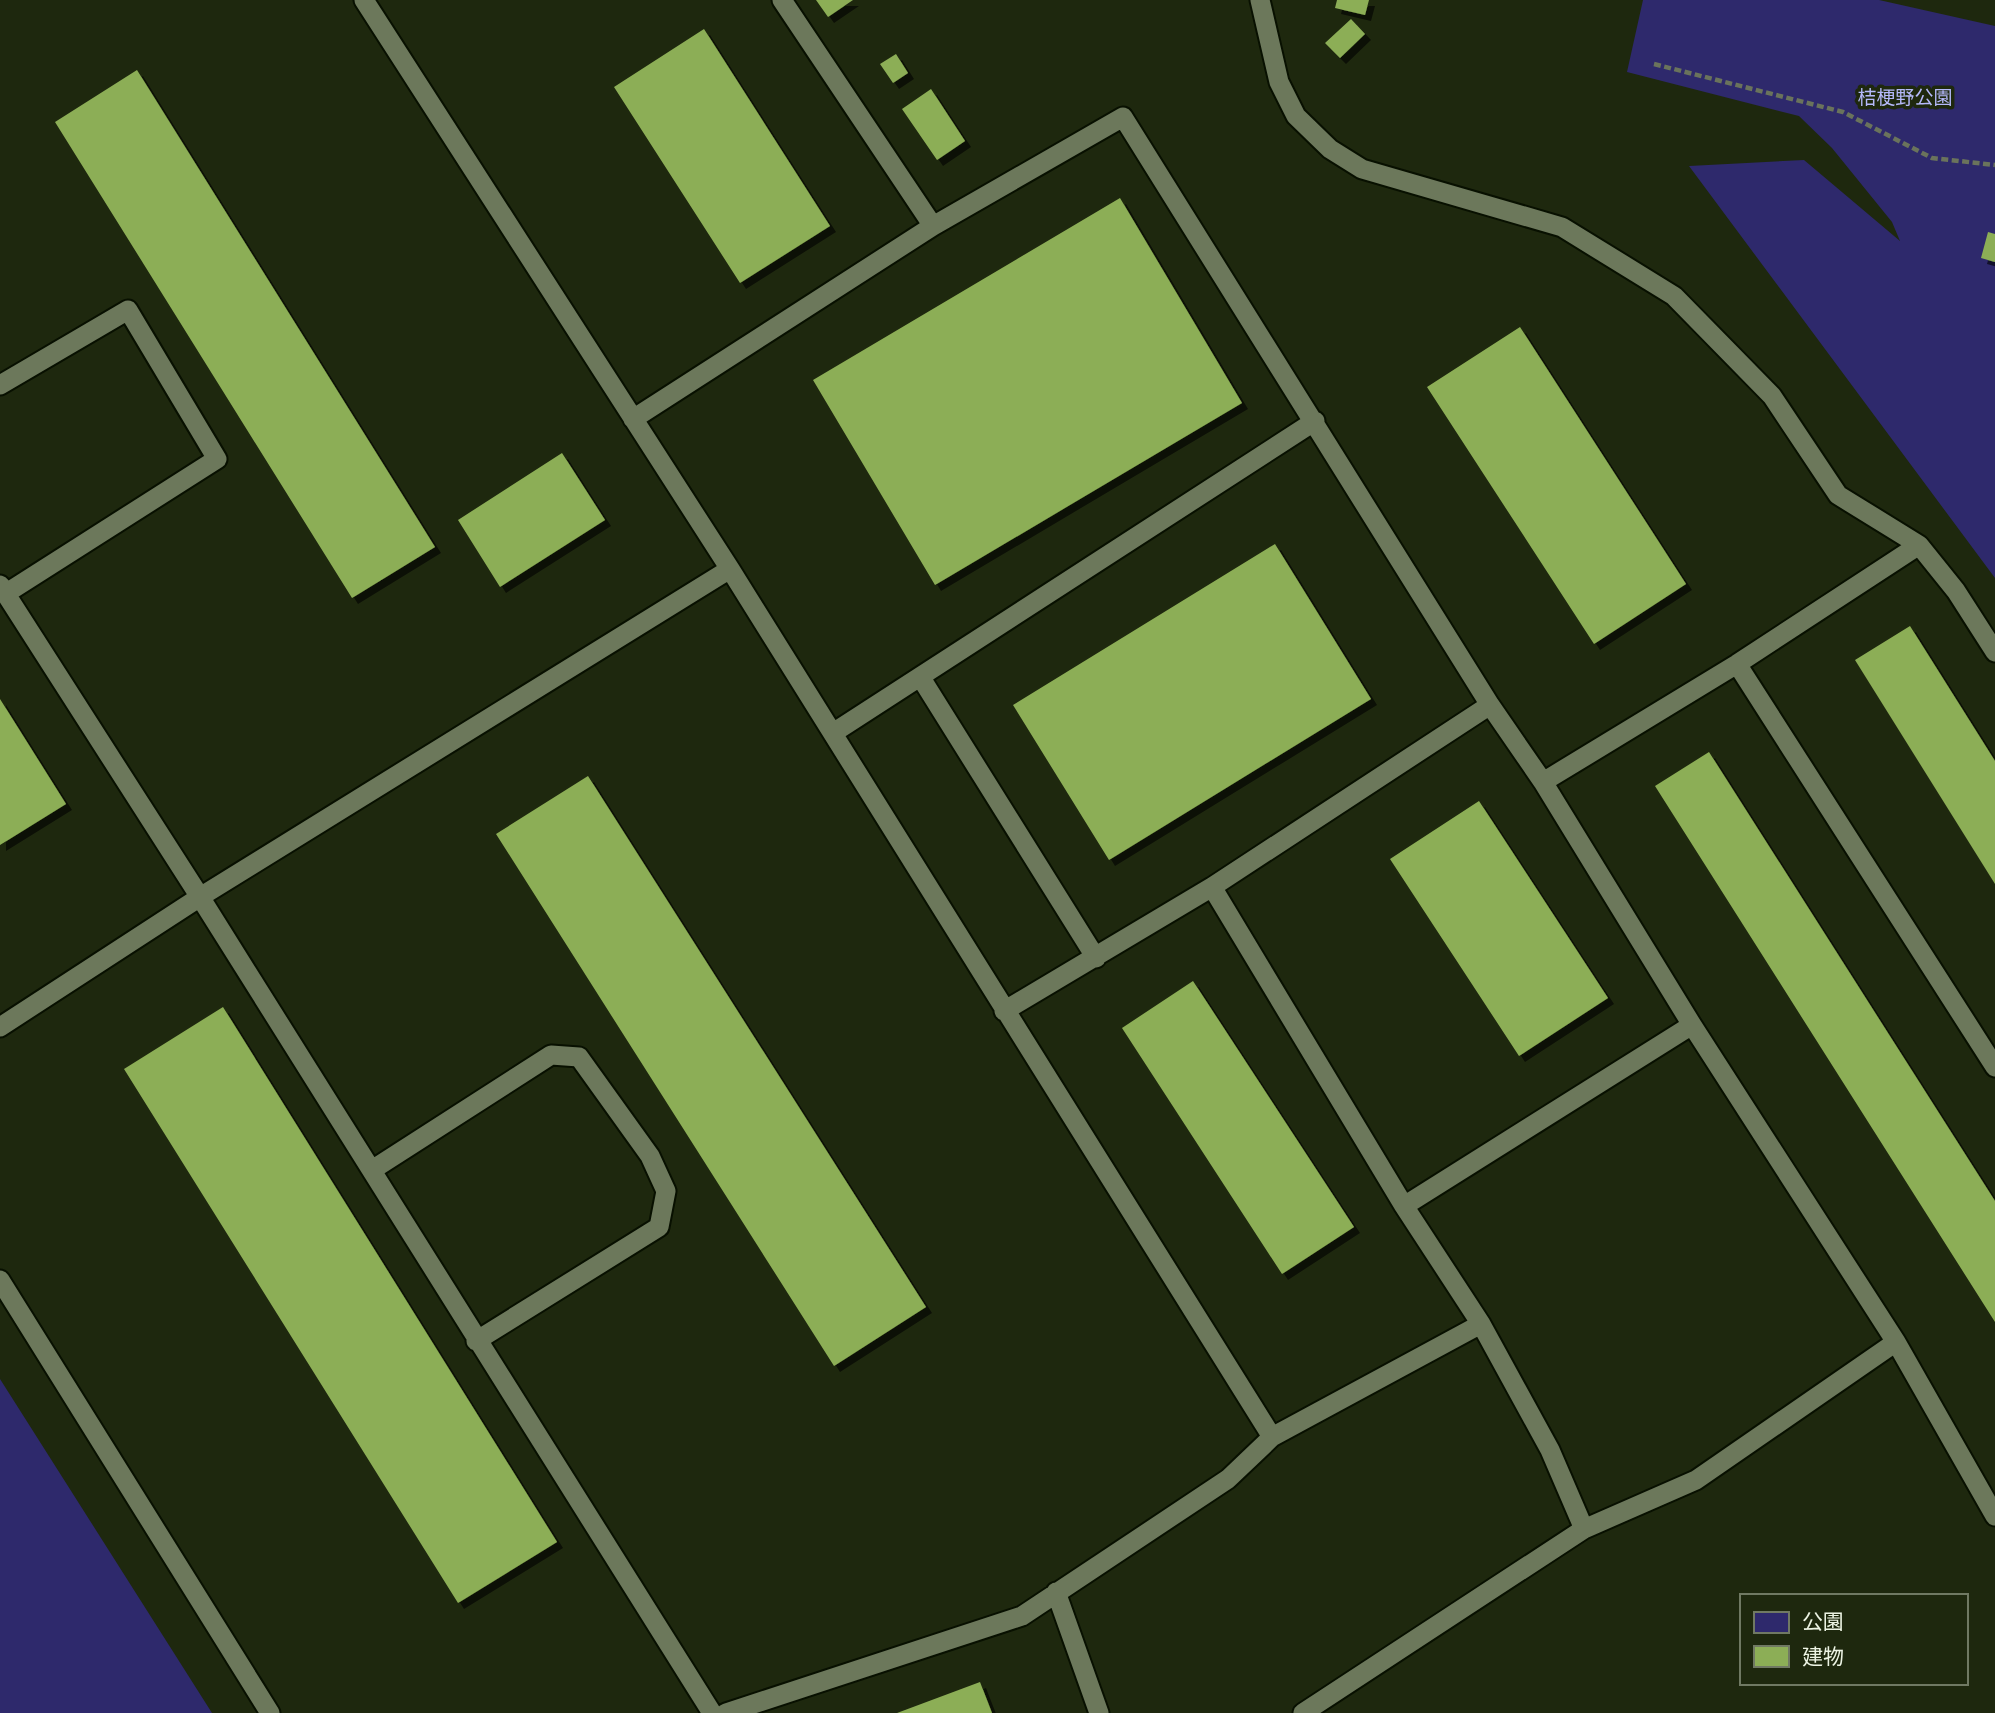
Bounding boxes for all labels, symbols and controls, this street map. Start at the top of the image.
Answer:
park label: 桔梗野公園 [1857,85,1953,108]
legend [1740,1594,1967,1685]
text: 公園 [1802,1608,1844,1633]
text: 建物 [1802,1643,1844,1668]

